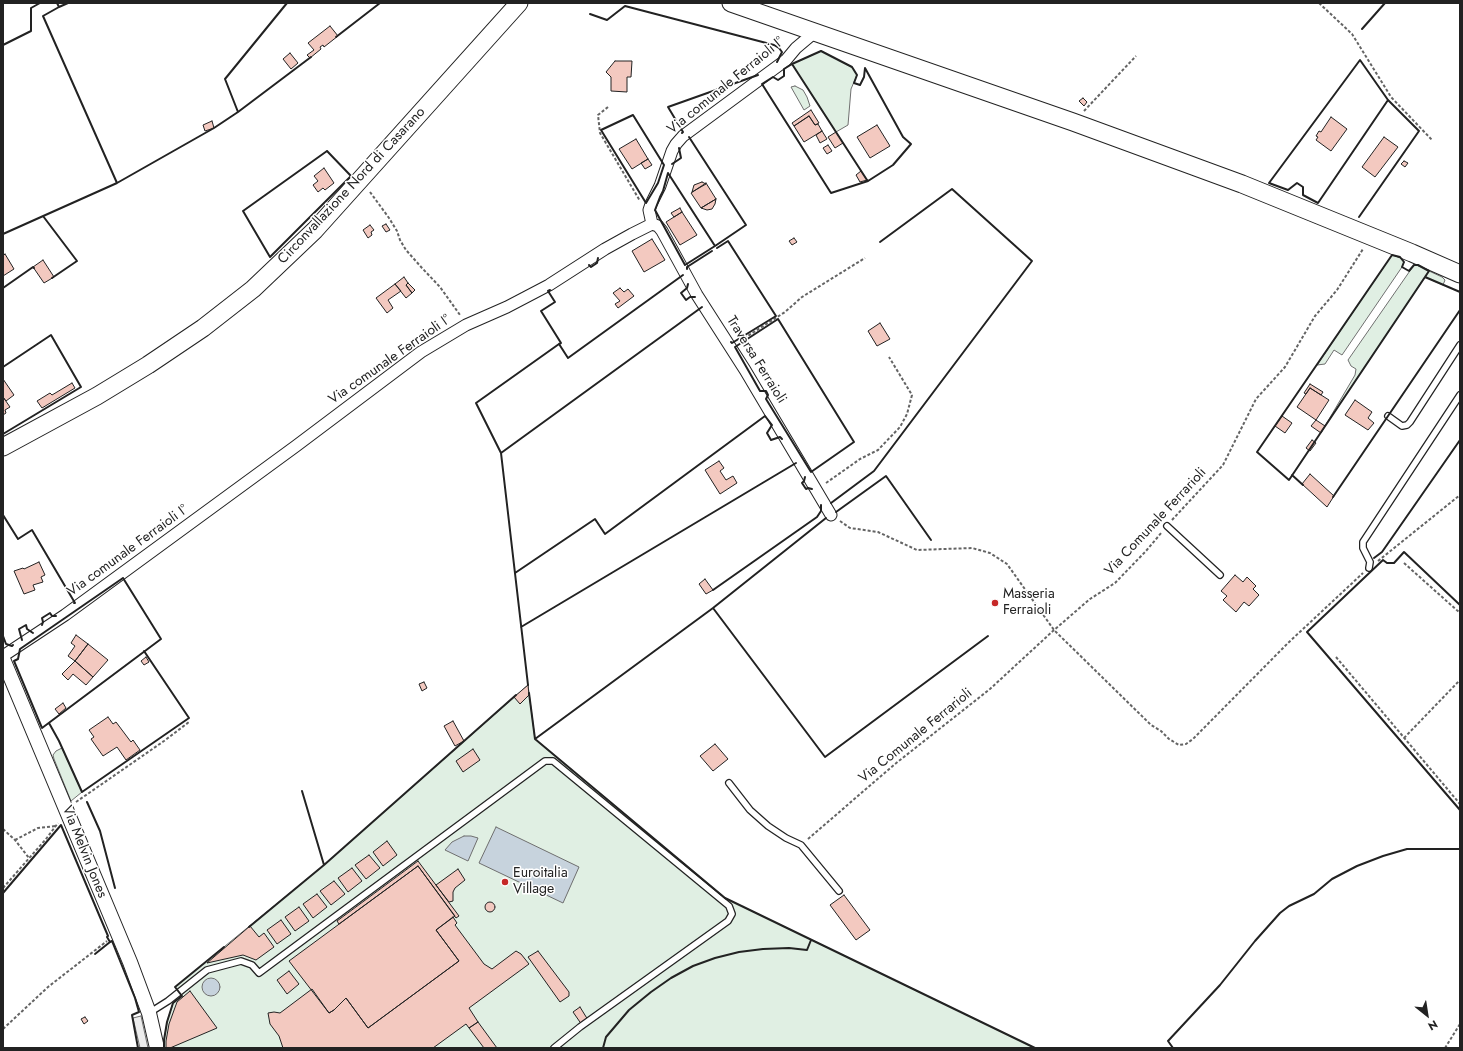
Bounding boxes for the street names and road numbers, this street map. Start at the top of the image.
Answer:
street label: Via comunale Ferraioli I° [664,34,788,138]
street label: Circonvallazione Nord di Casarano [275,104,429,268]
street label: Via comunale Ferraioli I° [326,312,454,408]
street label: Traversa Ferraioli [722,313,790,407]
street label: Via Comunale Ferrarioli [1102,465,1210,579]
street label: Via comunale Ferraioli I° [64,502,192,600]
street label: Via Comunale Ferrarioli [856,685,976,787]
street label: Via Melvin Jones [58,803,110,901]

